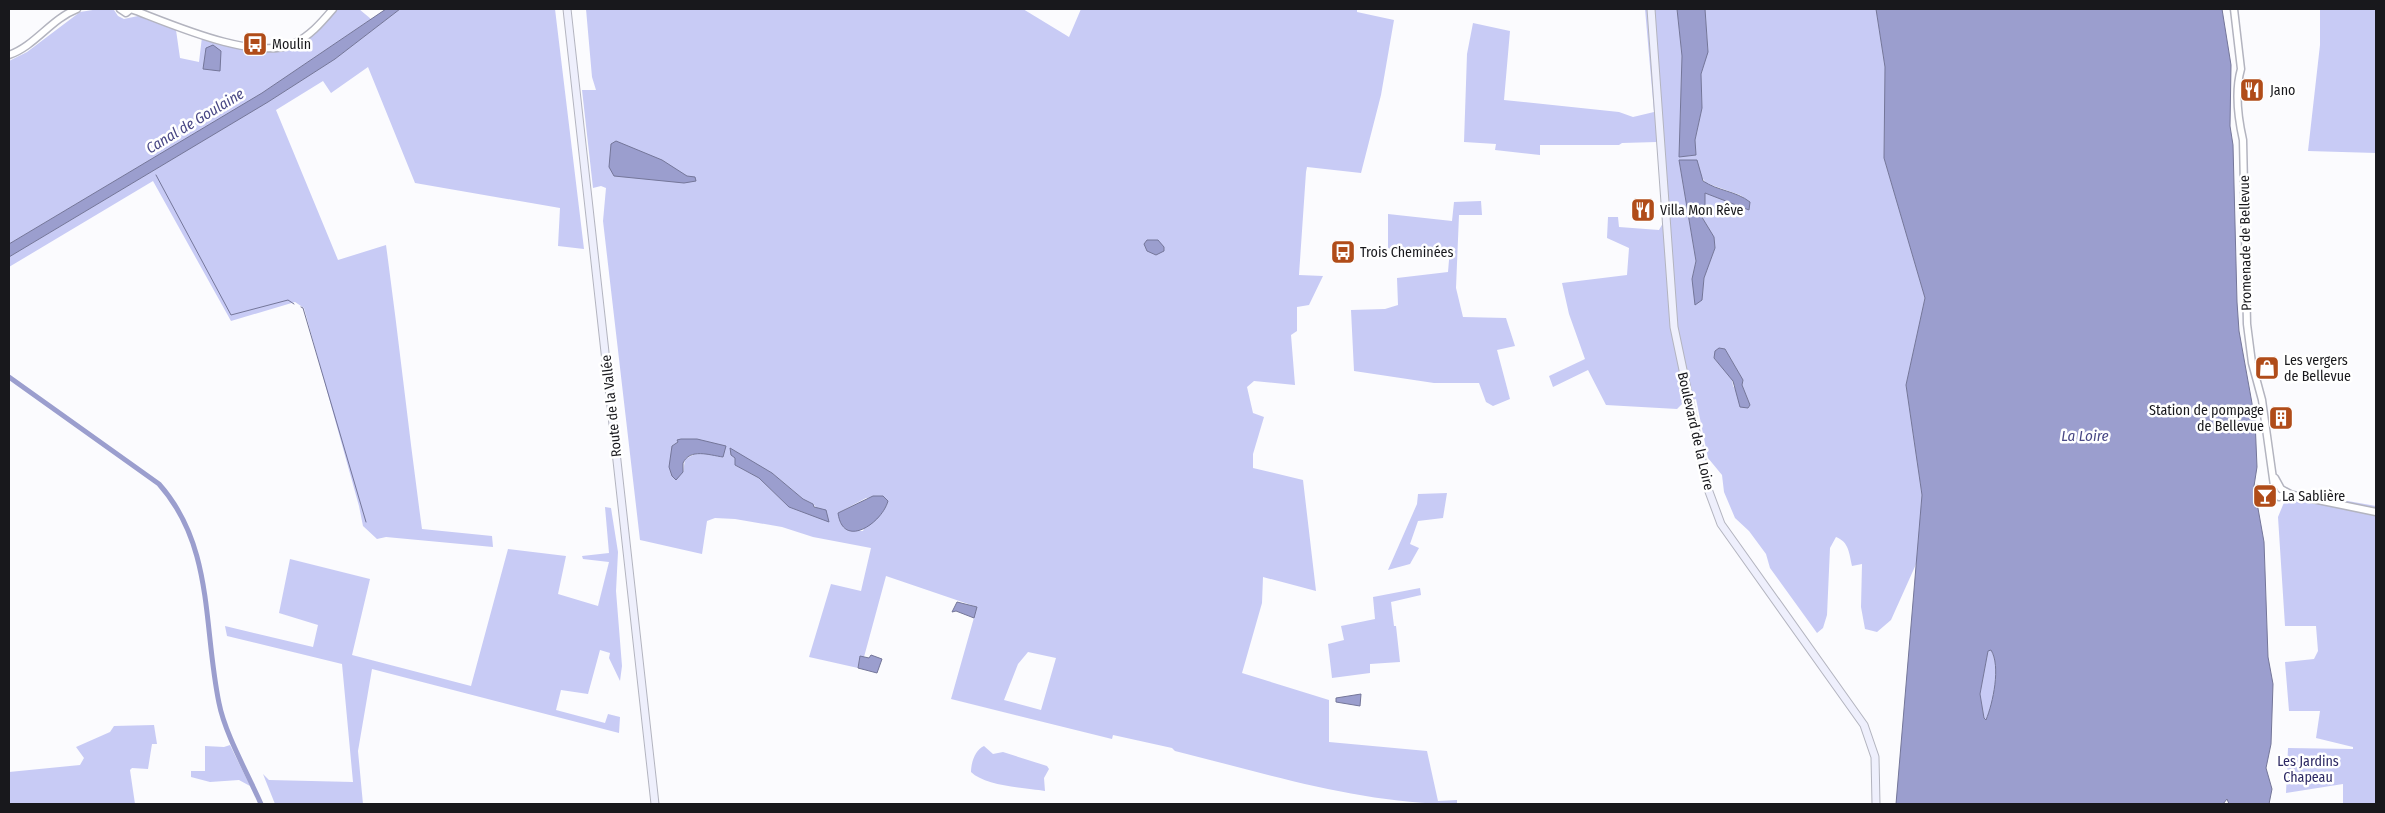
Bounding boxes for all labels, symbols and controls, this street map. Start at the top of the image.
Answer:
bus stop icon: Moulin [242,31,268,57]
place label: Moulin [272,36,311,53]
restaurant icon: Jano [2239,77,2265,103]
place label: Jano [2270,82,2295,99]
water label: Canal de Goulaine [143,85,247,157]
street label: Promenade de Bellevue [2236,175,2255,311]
restaurant icon: Villa Mon Rêve [1630,197,1656,223]
place label: Villa Mon Rêve [1660,202,1744,219]
bus stop icon: Trois Cheminées [1330,239,1356,265]
place label: Trois Cheminées [1360,244,1453,261]
place label: Les vergers de Bellevue [2284,352,2351,385]
street label: Route de la Vallée [598,354,625,458]
shop icon: Les vergers de Bellevue [2254,355,2280,381]
street label: Boulevard de la Loire [1674,370,1717,492]
place label: Station de pompage de Bellevue [2149,402,2264,435]
building icon: Station de pompage de Bellevue [2268,405,2294,431]
water label: La Loire [2061,427,2109,445]
bar icon: La Sablière [2252,483,2278,509]
place label: La Sablière [2282,488,2345,505]
park label: Les Jardins Chapeau [2277,753,2339,786]

